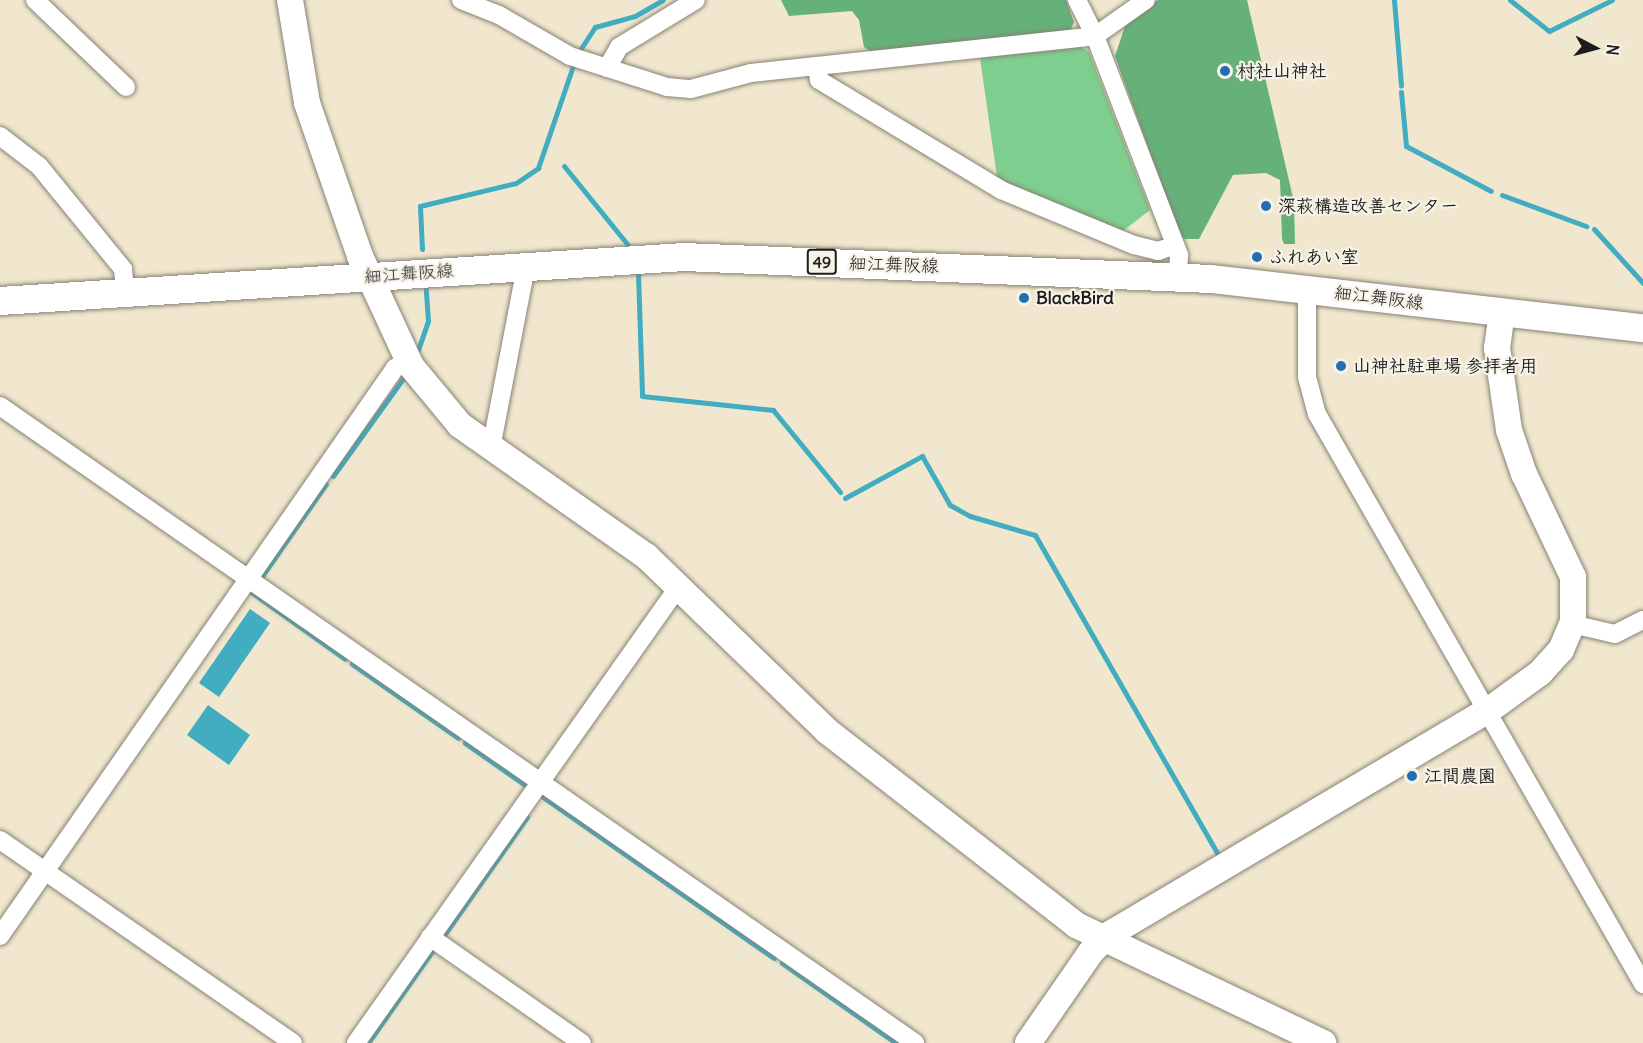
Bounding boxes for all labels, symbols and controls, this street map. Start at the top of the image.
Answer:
north arrow [1565,18,1625,78]
text: N [1602,43,1623,56]
place label: 村社山神社 [1237,60,1327,82]
marker: 村社山神社 [1218,64,1232,78]
place label: 深萩構造改善センター [1278,195,1458,217]
marker: 深萩構造改善センター [1259,199,1273,213]
place label: ふれあい室 [1269,246,1359,268]
road number: 49 [806,249,838,275]
marker: ふれあい室 [1250,250,1264,264]
street label: 細江舞阪線 [849,253,939,277]
street label: 細江舞阪線 [363,260,455,288]
street label: 細江舞阪線 [1333,282,1425,314]
place label: BlackBird [1036,287,1114,309]
marker: BlackBird [1017,291,1031,305]
place label: 山神社駐車場 参拝者用 [1353,355,1537,377]
marker: 山神社駐車場 参拝者用 [1334,359,1348,373]
place label: 江間農園 [1424,765,1496,787]
marker: 江間農園 [1405,769,1419,783]

